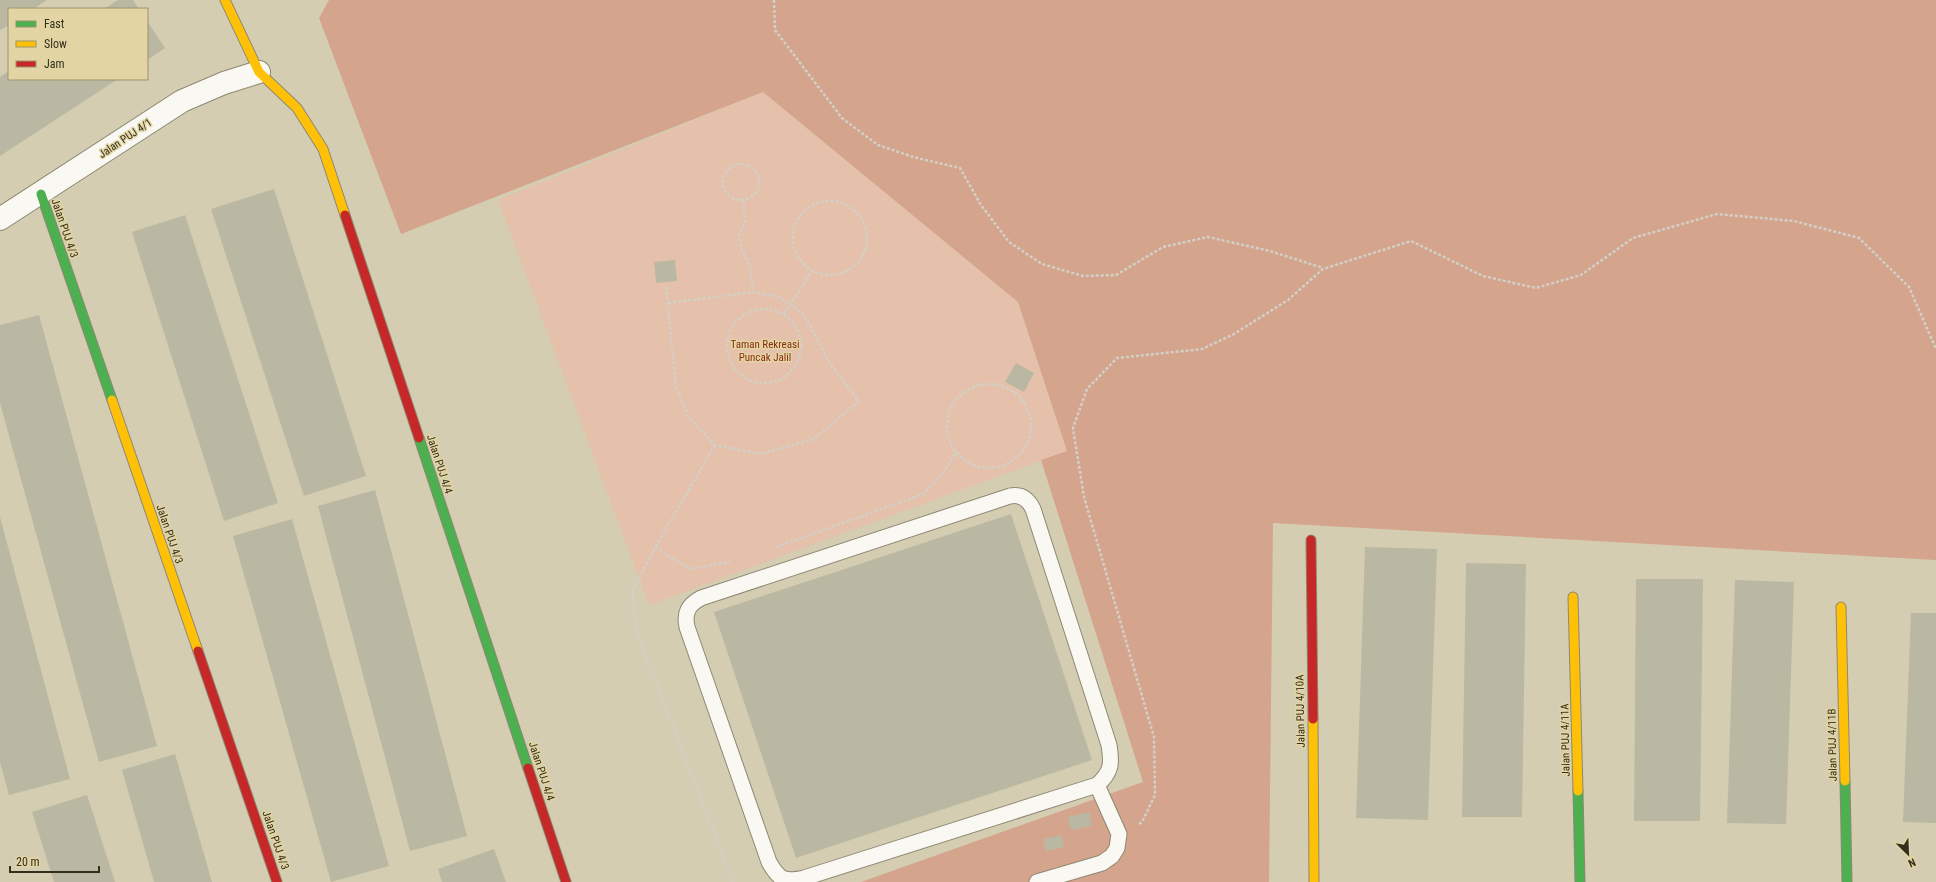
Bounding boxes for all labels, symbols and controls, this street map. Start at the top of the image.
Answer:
legend [8,8,148,80]
text: Fast [44,17,65,31]
text: Slow [44,37,67,51]
text: Jam [44,57,65,71]
street label: Jalan PUJ 4/1 [96,116,154,161]
street label: Jalan PUJ 4/3 [48,197,81,259]
park label: Taman Rekreasi Puncak Jalil [731,338,799,364]
street label: Jalan PUJ 4/4 [424,433,455,496]
street label: Jalan PUJ 4/3 [153,503,186,565]
street label: Jalan PUJ 4/10A [1293,674,1308,748]
street label: Jalan PUJ 4/11A [1558,703,1573,777]
street label: Jalan PUJ 4/11B [1825,709,1840,781]
street label: Jalan PUJ 4/4 [526,740,557,803]
street label: Jalan PUJ 4/3 [259,809,292,871]
north arrow [1888,834,1928,874]
scale bar [10,848,99,874]
text: 20 m [16,855,40,869]
text: N [1906,855,1918,870]

